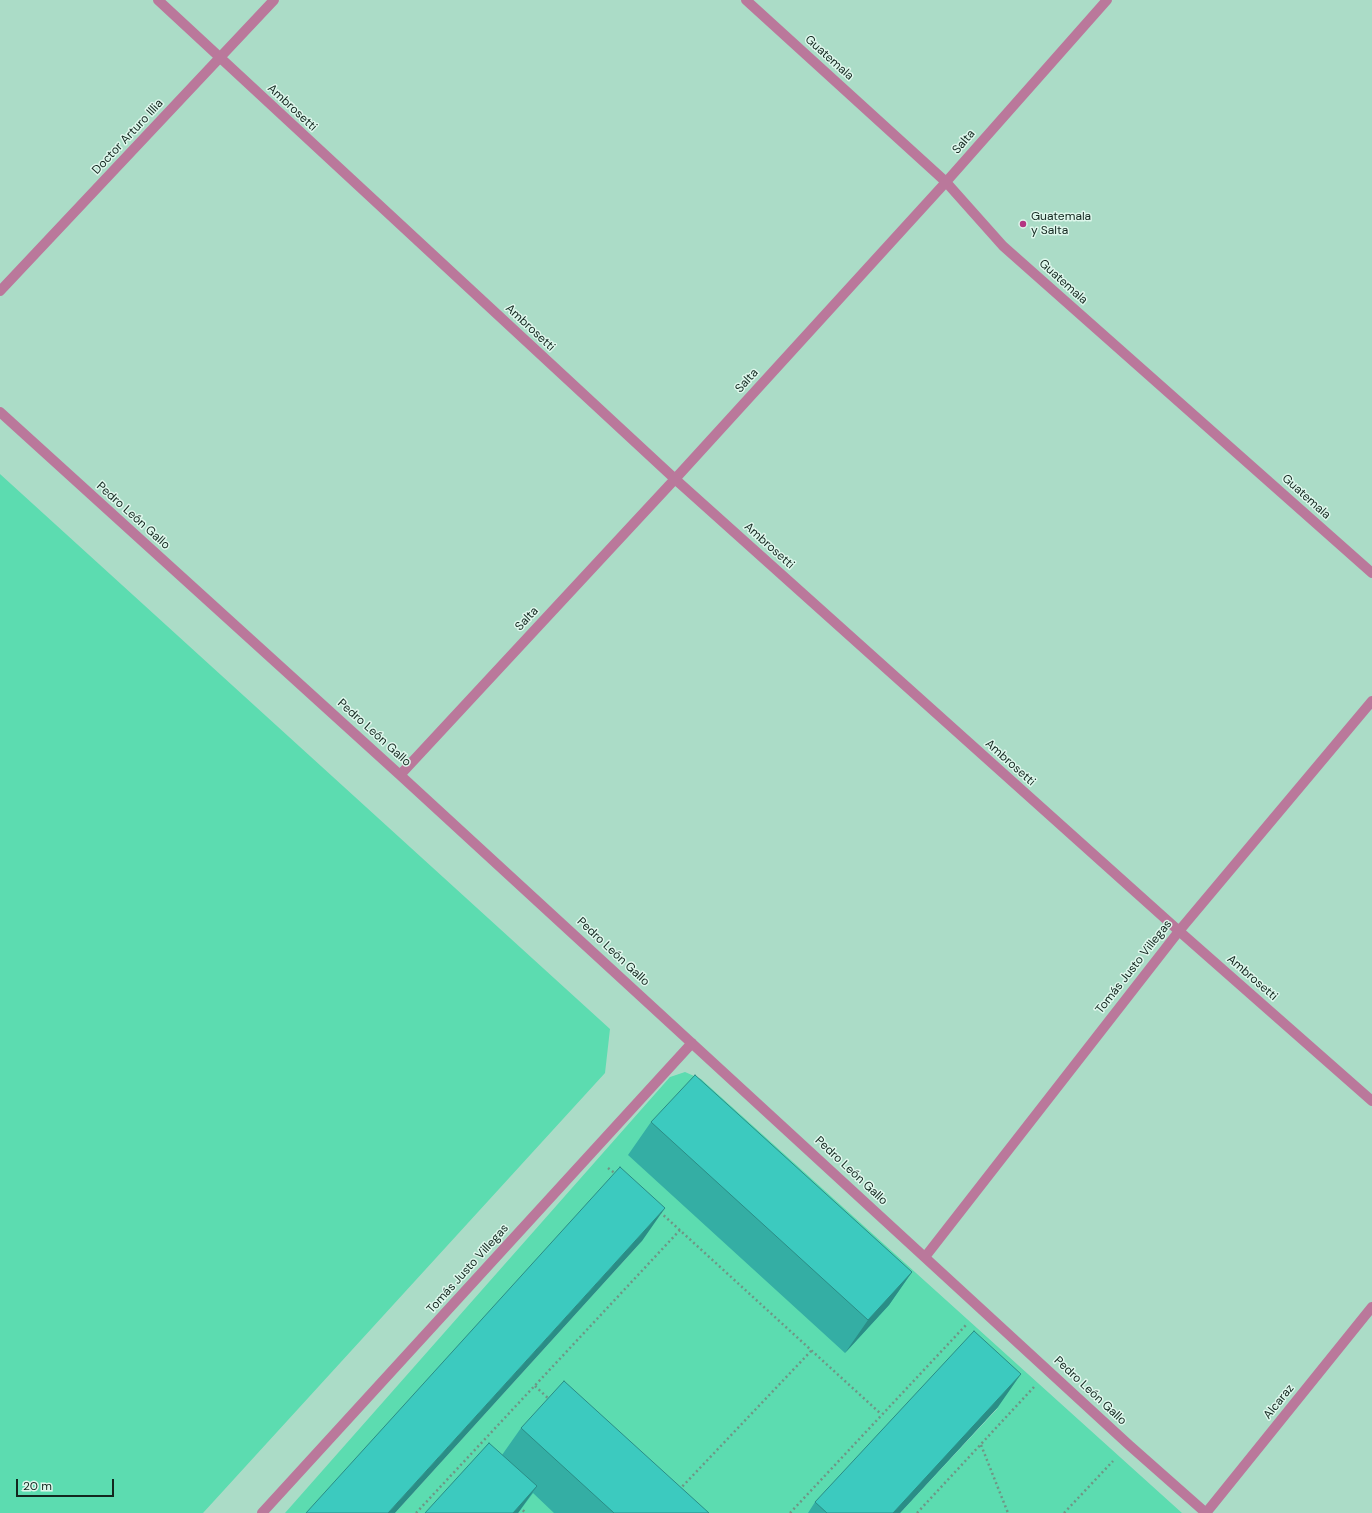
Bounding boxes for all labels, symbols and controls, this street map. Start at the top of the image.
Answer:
street label: Guatemala [802,33,856,83]
street label: Ambrosetti [264,81,320,135]
street label: Doctor Arturo Illia [90,96,166,178]
street label: Salta [950,127,978,157]
place label: Guatemala y Salta [1031,210,1091,238]
marker: Guatemala y Salta [1018,219,1028,229]
street label: Guatemala [1036,257,1090,307]
street label: Ambrosetti [502,301,558,355]
street label: Salta [732,366,762,396]
street label: Guatemala [1279,472,1333,522]
street label: Pedro León Gallo [93,479,173,553]
street label: Ambrosetti [741,520,797,572]
street label: Salta [512,604,542,634]
street label: Pedro León Gallo [334,696,414,770]
street label: Ambrosetti [982,737,1038,789]
street label: Pedro León Gallo [574,915,652,989]
street label: Tomás Justo Villegas [1093,917,1175,1017]
street label: Ambrosetti [1224,952,1280,1004]
street label: Pedro León Gallo [812,1134,890,1208]
street label: Tomás Justo Villegas [424,1221,512,1317]
street label: Pedro León Gallo [1051,1354,1129,1428]
street label: Alcaraz [1261,1382,1297,1422]
scale bar [18,1471,116,1497]
text: 20 m [23,1478,52,1494]

